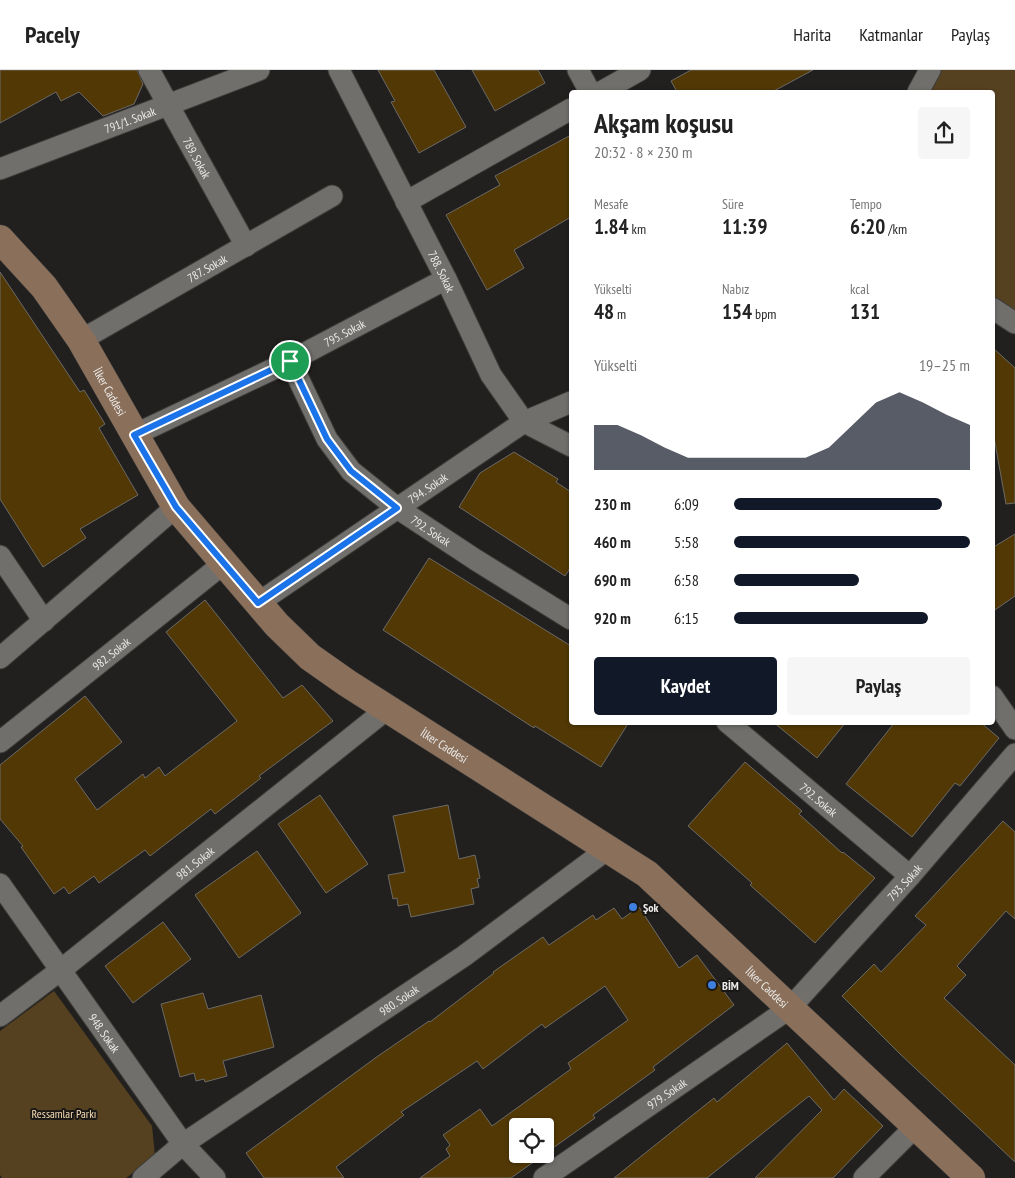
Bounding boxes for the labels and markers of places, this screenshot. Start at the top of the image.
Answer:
pin [269,340,311,382]
place label: Şok [643,900,659,915]
marker: Şok [627,901,639,913]
place label: BİM [722,978,739,993]
marker: BİM [706,979,718,991]

